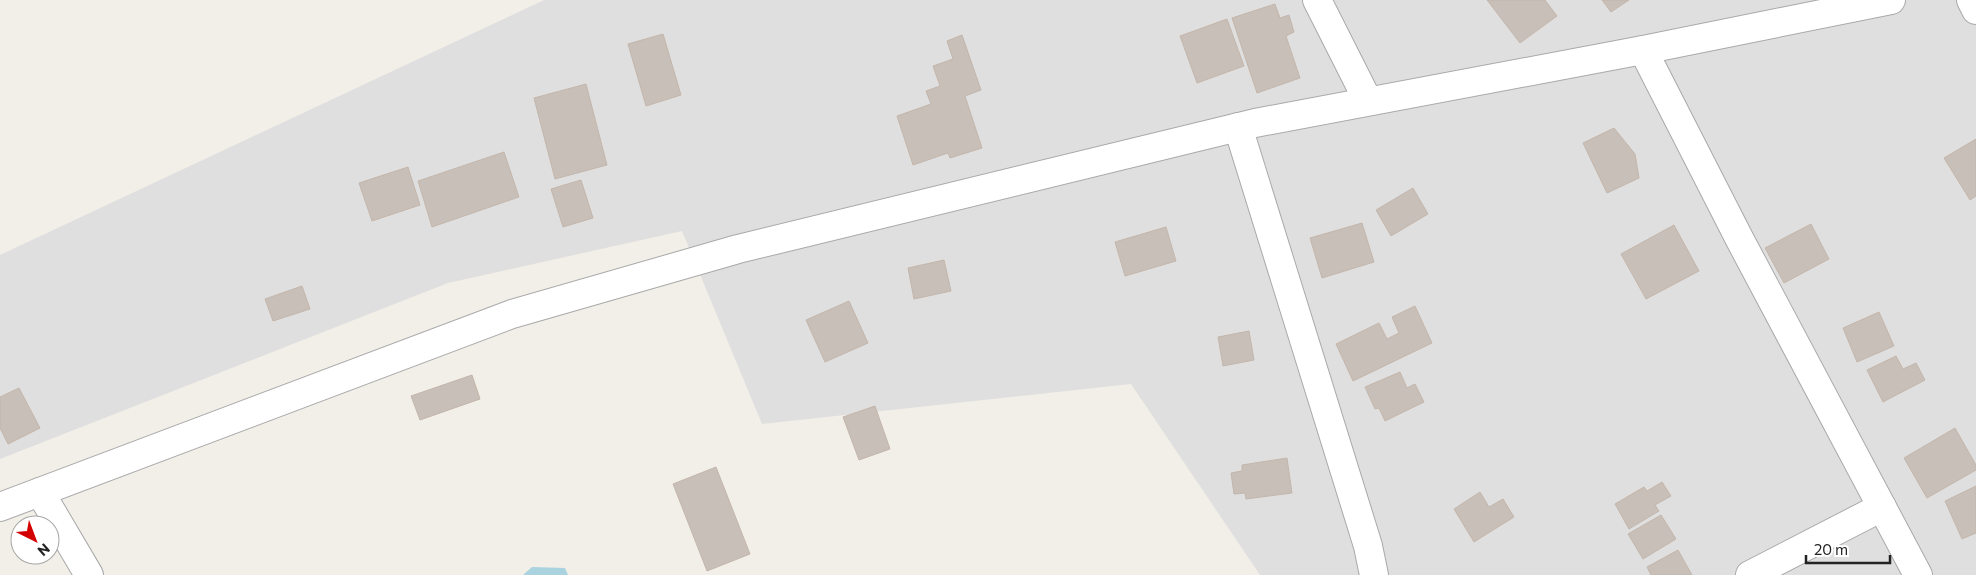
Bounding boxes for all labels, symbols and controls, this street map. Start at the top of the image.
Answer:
north arrow [10,515,60,565]
scale bar [1806,532,1890,564]
text: N [34,540,54,560]
text: 20 m [1814,540,1848,558]

